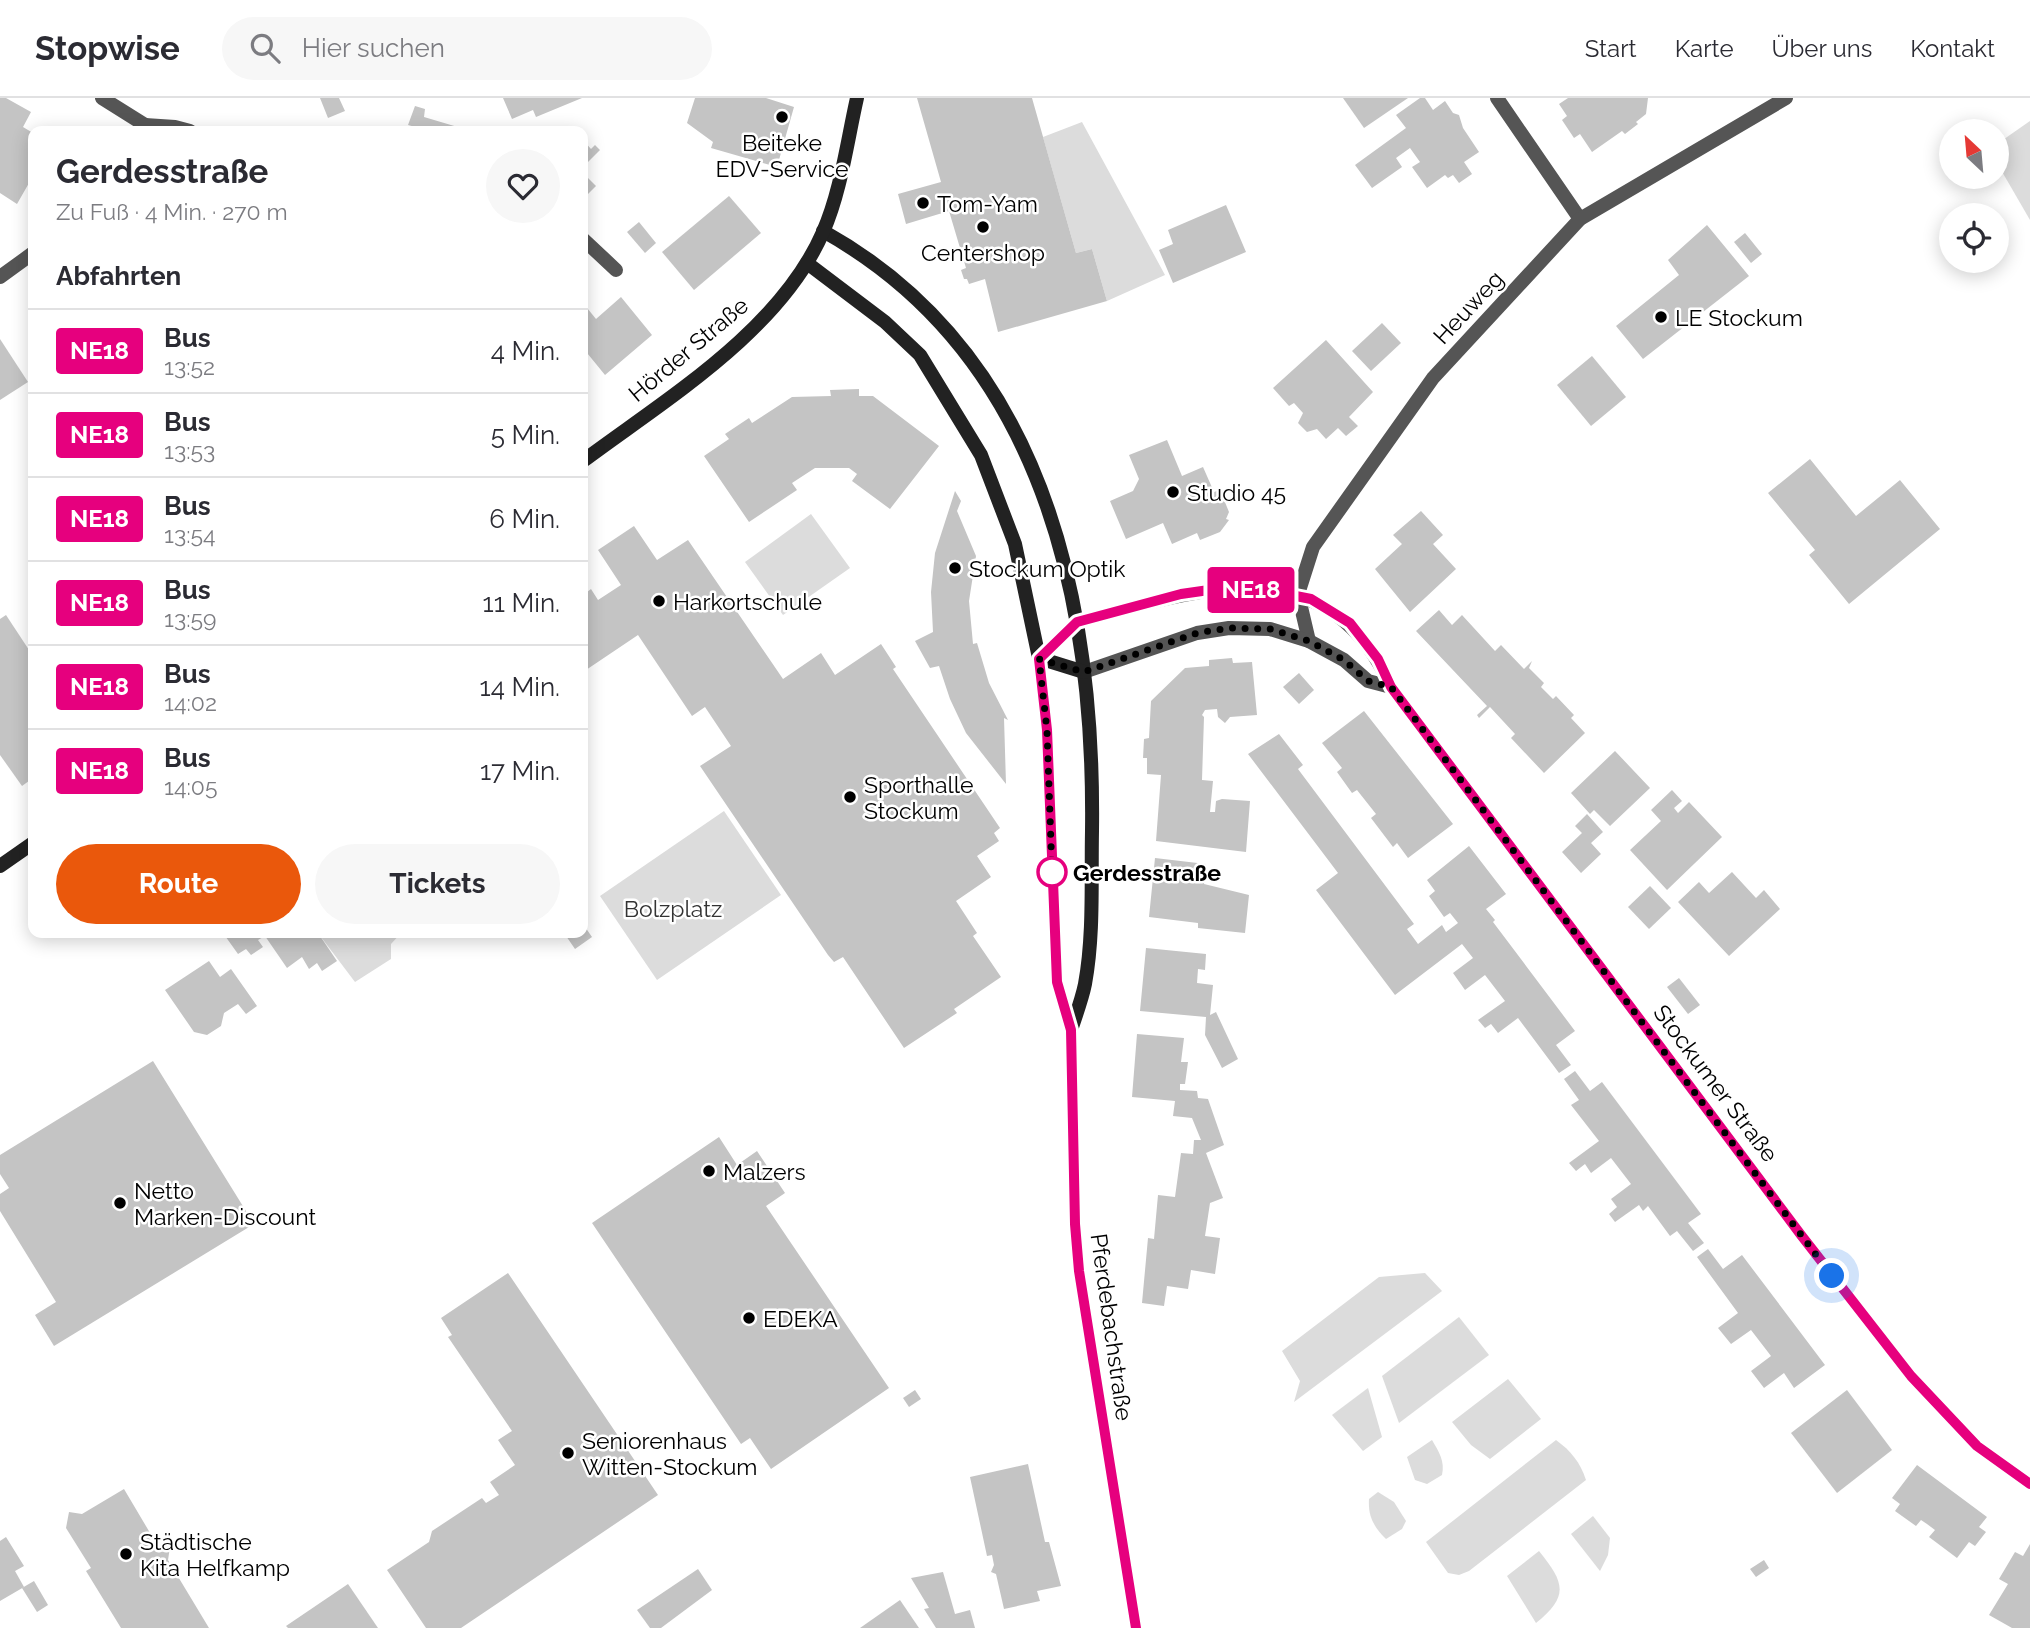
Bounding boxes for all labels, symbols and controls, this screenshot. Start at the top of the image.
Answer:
search box [222,17,712,80]
text: Stopwise [35,29,180,68]
icon: search [246,29,284,67]
text: Hier suchen [302,33,445,63]
text: Start [1585,34,1637,63]
text: Karte [1675,34,1734,63]
text: Über uns [1772,34,1872,63]
text: Kontakt [1910,34,1995,63]
marker: Beiteke EDV-Service [774,109,790,125]
north arrow [1939,119,2009,189]
map controls [1939,119,2009,273]
place label: Beiteke EDV-Service [715,129,849,182]
button: heart [486,149,560,223]
text: Gerdesstraße [56,152,268,191]
place label: Tom-Yam [937,190,1038,217]
marker: Tom-Yam [915,195,931,211]
text: Zu Fuß · 4 Min. · 270 m [56,198,288,225]
button: locate [1939,203,2009,273]
marker: Centershop [975,219,991,235]
place label: Centershop [921,239,1045,266]
text: Abfahrten [56,261,181,291]
street label: Heuweg [1427,265,1509,349]
street label: Hörder Straße [623,291,753,407]
place label: LE Stockum [1675,304,1803,331]
marker: LE Stockum [1653,309,1669,325]
text: Bus [164,323,211,353]
text: NE18 [70,336,129,365]
text: 4 Min. [491,336,560,366]
text: 13:52 [164,353,215,380]
text: Bus [164,407,211,437]
text: NE18 [70,420,129,449]
text: 5 Min. [491,420,560,450]
text: 13:53 [164,437,215,464]
place label: Studio 45 [1187,479,1286,506]
marker: Studio 45 [1165,484,1181,500]
text: Bus [164,491,211,521]
text: NE18 [70,504,129,533]
text: 6 Min. [489,504,560,534]
text: 13:54 [164,521,216,548]
place label: Stockum Optik [969,555,1126,582]
marker: Stockum Optik [947,560,963,576]
line badge: NE18 [1202,567,1300,613]
text: Bus [164,575,211,605]
text: NE18 [1221,575,1281,604]
text: NE18 [70,588,129,617]
text: 11 Min. [483,588,560,618]
place label: Harkortschule [673,588,822,615]
marker: Harkortschule [651,593,667,609]
text: 13:59 [164,605,217,632]
text: Bus [164,659,211,689]
text: NE18 [70,672,129,701]
text: 14 Min. [480,672,560,702]
text: 14:02 [164,689,217,716]
text: Bus [164,743,211,773]
text: NE18 [70,756,129,785]
text: 17 Min. [480,756,560,786]
place label: Sporthalle Stockum [864,771,974,824]
text: 14:05 [164,773,217,800]
marker: Sporthalle Stockum [842,789,858,805]
button: Route [56,844,301,924]
button: Tickets [315,844,560,924]
marker: Gerdesstraße [1037,857,1067,887]
place label: Gerdesstraße [1073,859,1221,886]
park label: Bolzplatz [624,895,722,922]
street label: Stockumer Straße [1648,999,1784,1167]
place label: Malzers [723,1158,806,1185]
marker: Malzers [701,1163,717,1179]
place label: Netto Marken-Discount [134,1177,317,1230]
marker: Netto Marken-Discount [112,1195,128,1211]
street label: Pferdebachstraße [1085,1232,1139,1422]
your location [1814,1258,1849,1293]
place label: EDEKA [763,1305,838,1332]
marker: EDEKA [741,1310,757,1326]
place label: Seniorenhaus Witten-Stockum [582,1427,757,1480]
marker: Seniorenhaus Witten-Stockum [560,1445,576,1461]
place label: Städtische Kita Helfkamp [140,1528,290,1581]
marker: Städtische Kita Helfkamp [118,1546,134,1562]

